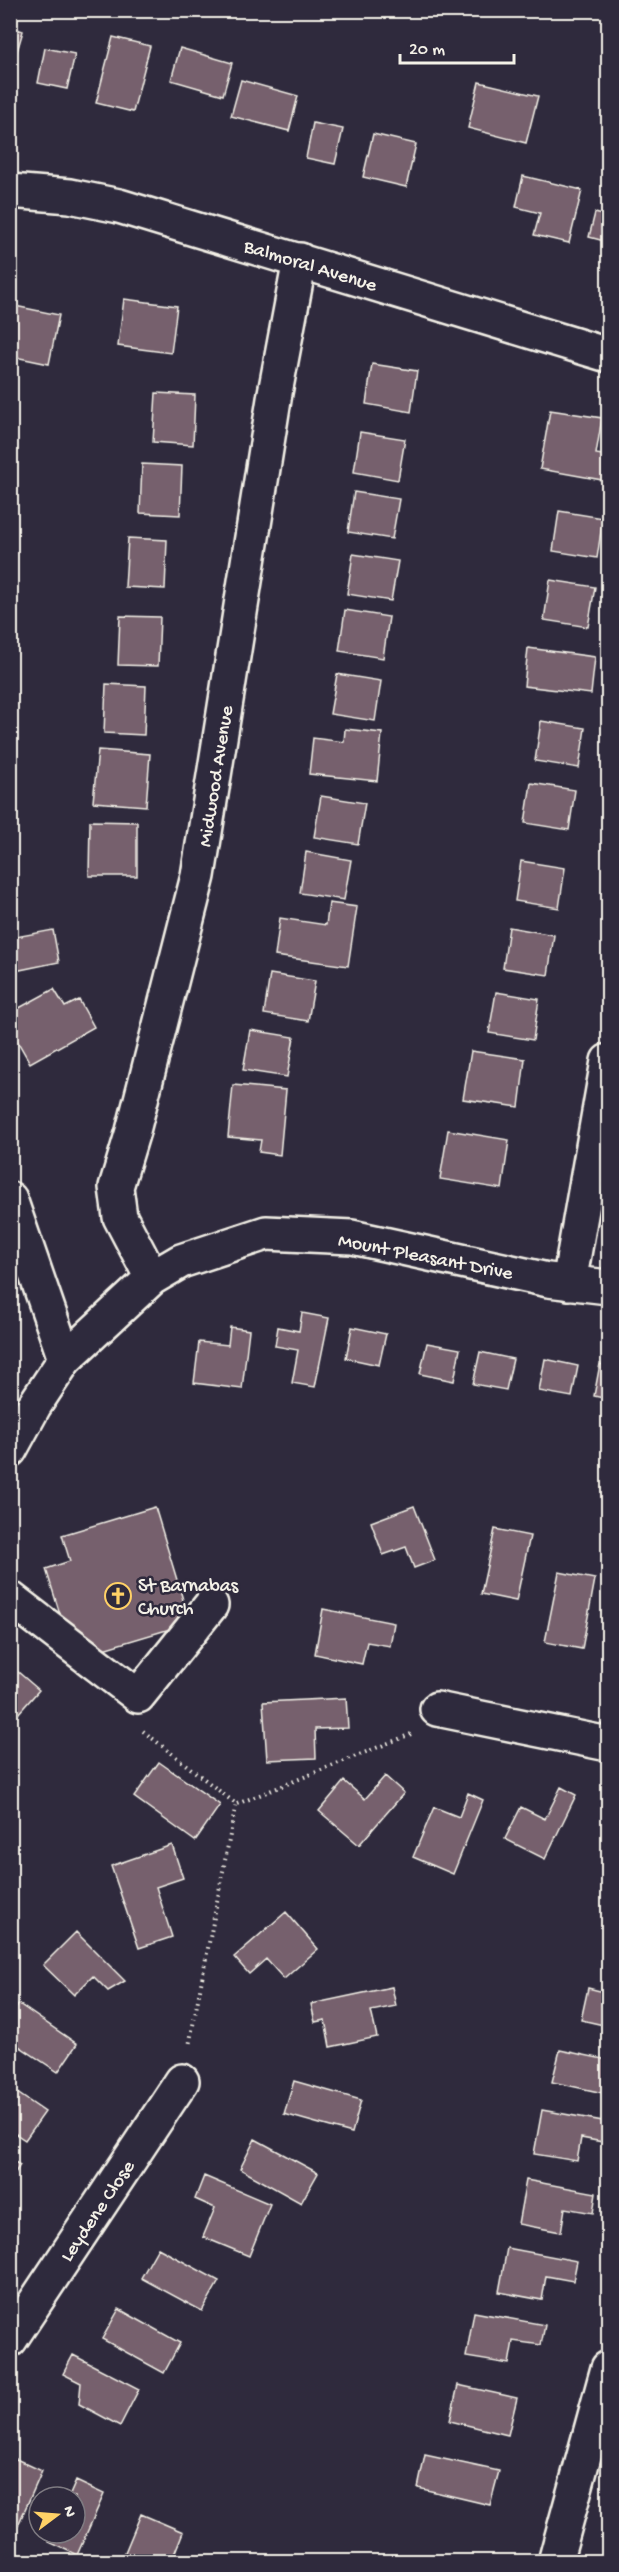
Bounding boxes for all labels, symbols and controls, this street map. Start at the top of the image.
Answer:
scale bar [400,27,514,65]
text: 20 m [409,40,445,61]
street label: Balmoral Avenue [240,236,380,299]
street label: Midwood Avenue [195,704,240,849]
street label: Mount Pleasant Drive [336,1230,515,1287]
place label: St Barnabas Church [138,1576,239,1622]
church icon: St Barnabas Church [103,1581,133,1611]
street label: Leydene Close [57,2156,142,2267]
north arrow [27,2485,87,2545]
text: N [57,2504,79,2520]

